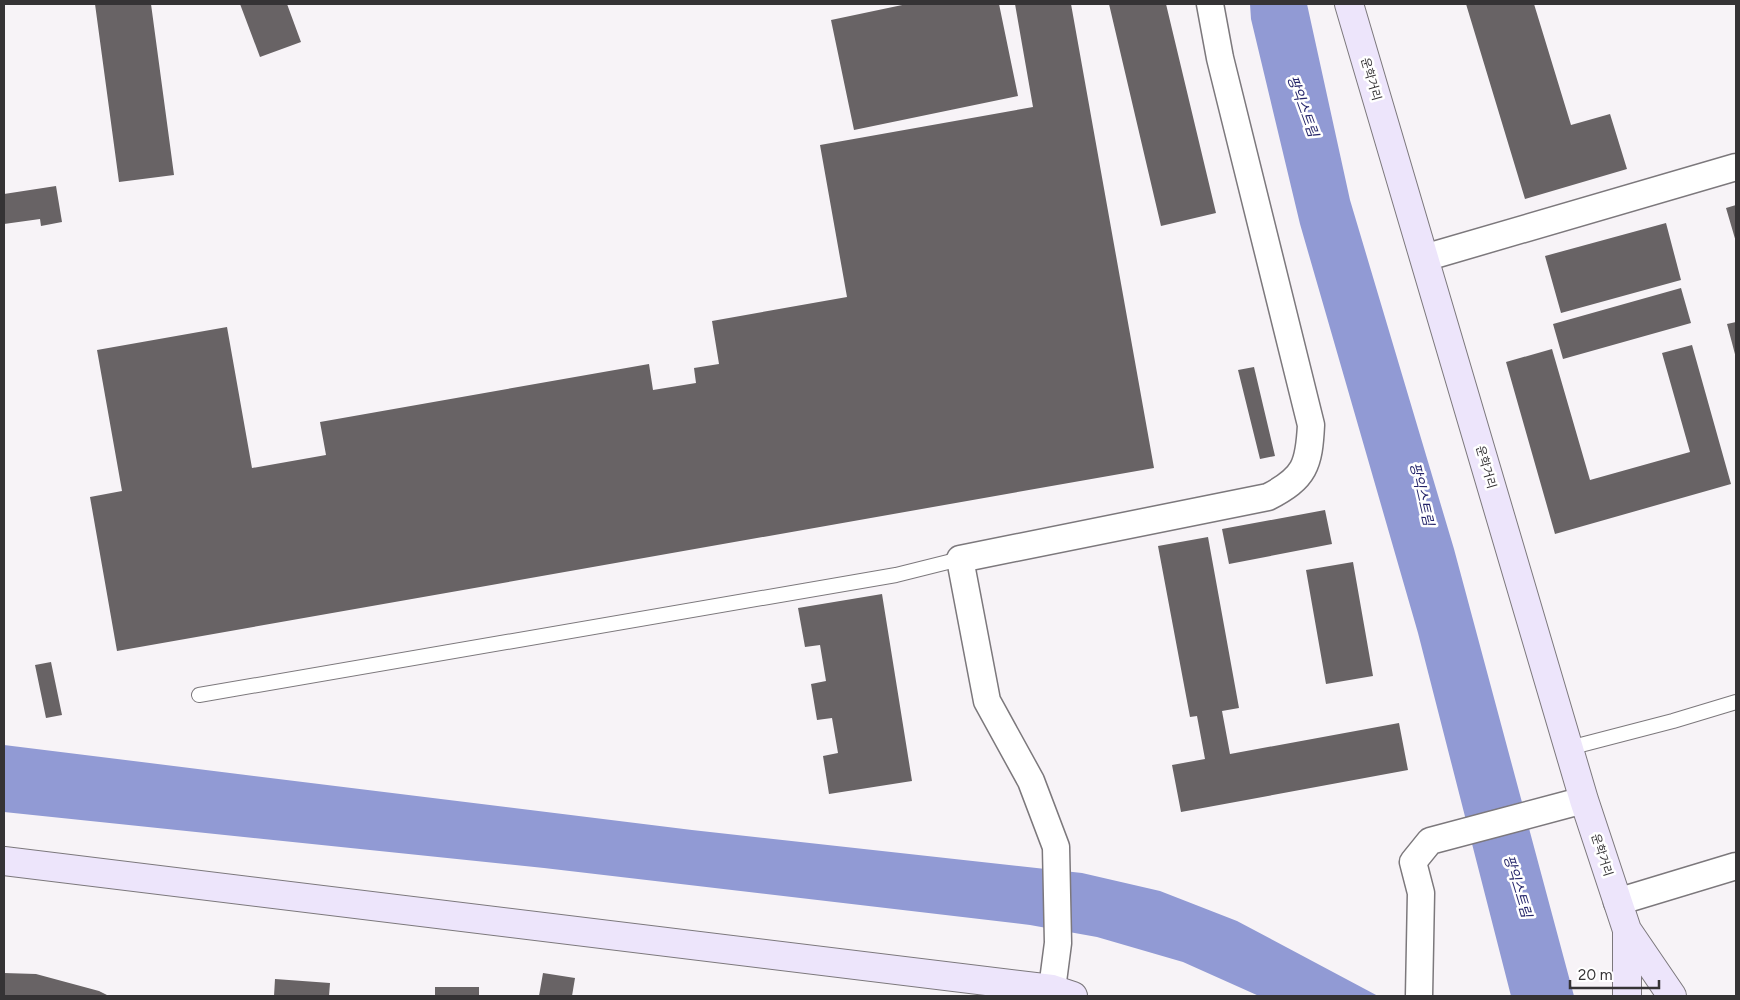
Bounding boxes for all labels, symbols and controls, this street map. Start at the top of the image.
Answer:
street label: 운학거리 [1358,56,1384,102]
water label: 팡익스트림 [1284,73,1322,140]
street label: 운학거리 [1473,444,1499,490]
water label: 팡익스트림 [1406,461,1437,528]
street label: 운학거리 [1589,832,1615,878]
water label: 팡익스트림 [1500,853,1535,920]
scale bar [1570,958,1659,990]
text: 20 m [1578,966,1612,984]

